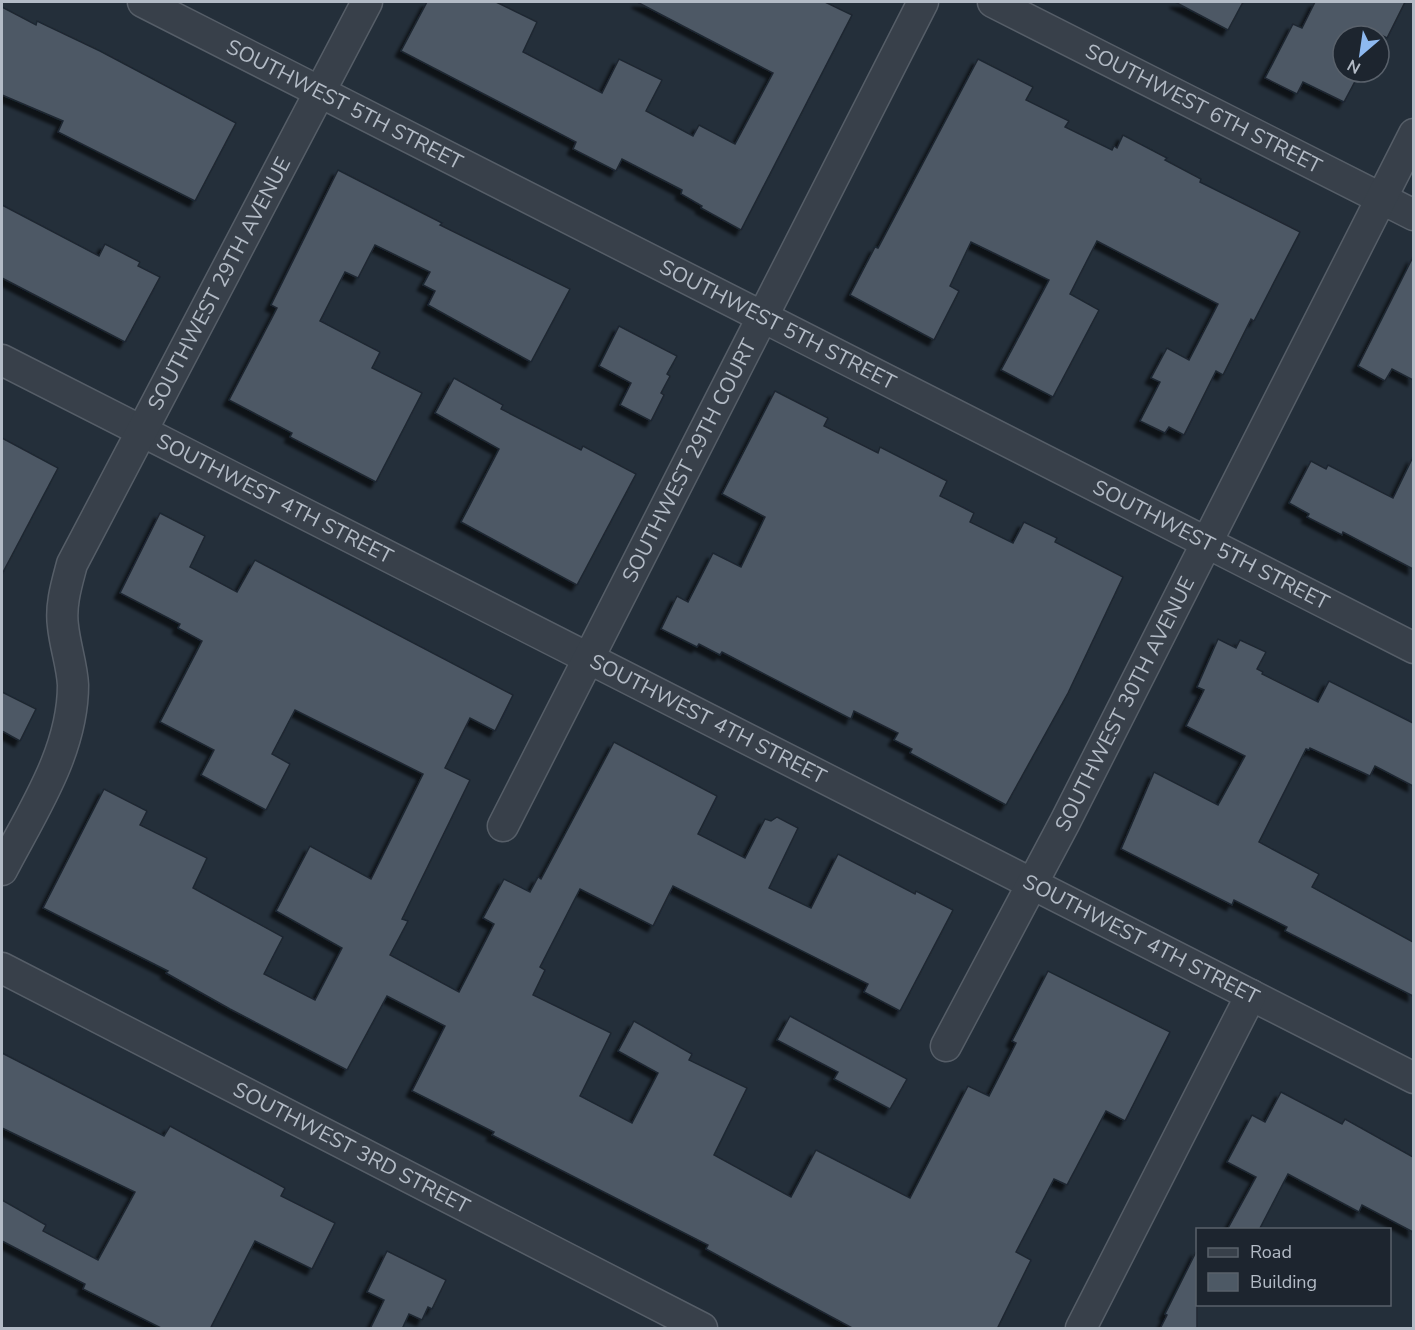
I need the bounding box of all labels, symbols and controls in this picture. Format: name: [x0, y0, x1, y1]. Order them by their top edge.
north arrow: [1331, 24, 1391, 84]
street label: SOUTHWEST 5TH STREET: [221, 33, 468, 176]
street label: SOUTHWEST 6TH STREET: [1081, 37, 1327, 180]
text: N: [1344, 54, 1365, 79]
street label: SOUTHWEST 29TH AVENUE: [141, 152, 297, 415]
street label: SOUTHWEST 5TH STREET: [655, 253, 901, 397]
street label: SOUTHWEST 29TH COURT: [616, 334, 763, 587]
street label: SOUTHWEST 4TH STREET: [152, 427, 398, 571]
street label: SOUTHWEST 5TH STREET: [1088, 473, 1334, 617]
street label: SOUTHWEST 30TH AVENUE: [1049, 572, 1201, 836]
street label: SOUTHWEST 4TH STREET: [585, 647, 831, 791]
street label: SOUTHWEST 4TH STREET: [1018, 867, 1264, 1011]
street label: SOUTHWEST 3RD STREET: [228, 1075, 475, 1220]
legend: [1196, 1228, 1391, 1306]
text: Road: [1250, 1240, 1292, 1264]
text: Building: [1250, 1270, 1317, 1294]

